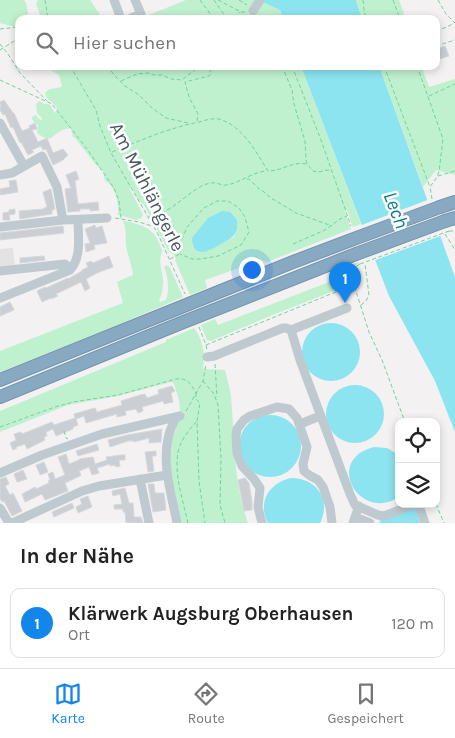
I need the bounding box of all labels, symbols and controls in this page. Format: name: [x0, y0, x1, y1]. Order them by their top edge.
search box: [15, 15, 440, 70]
icon: search: [33, 29, 61, 57]
text: Hier suchen: [73, 32, 176, 54]
street label: Am Mühlängerle: [105, 119, 189, 255]
water label: Lech: [378, 188, 414, 232]
your location: [239, 257, 265, 283]
pin: 1: [329, 262, 361, 303]
map controls: [395, 418, 440, 508]
button: locate: [395, 418, 440, 463]
button: layers: [395, 463, 440, 508]
text: In der Nähe: [20, 544, 134, 568]
text: Klärwerk Augsburg Oberhausen: [68, 603, 353, 625]
text: 1: [34, 614, 40, 633]
text: 120 m: [391, 614, 434, 633]
text: Ort: [68, 625, 90, 644]
tab: Karte: [51, 680, 85, 727]
tab: Route: [188, 680, 225, 727]
tab: Gespeichert: [327, 680, 404, 727]

